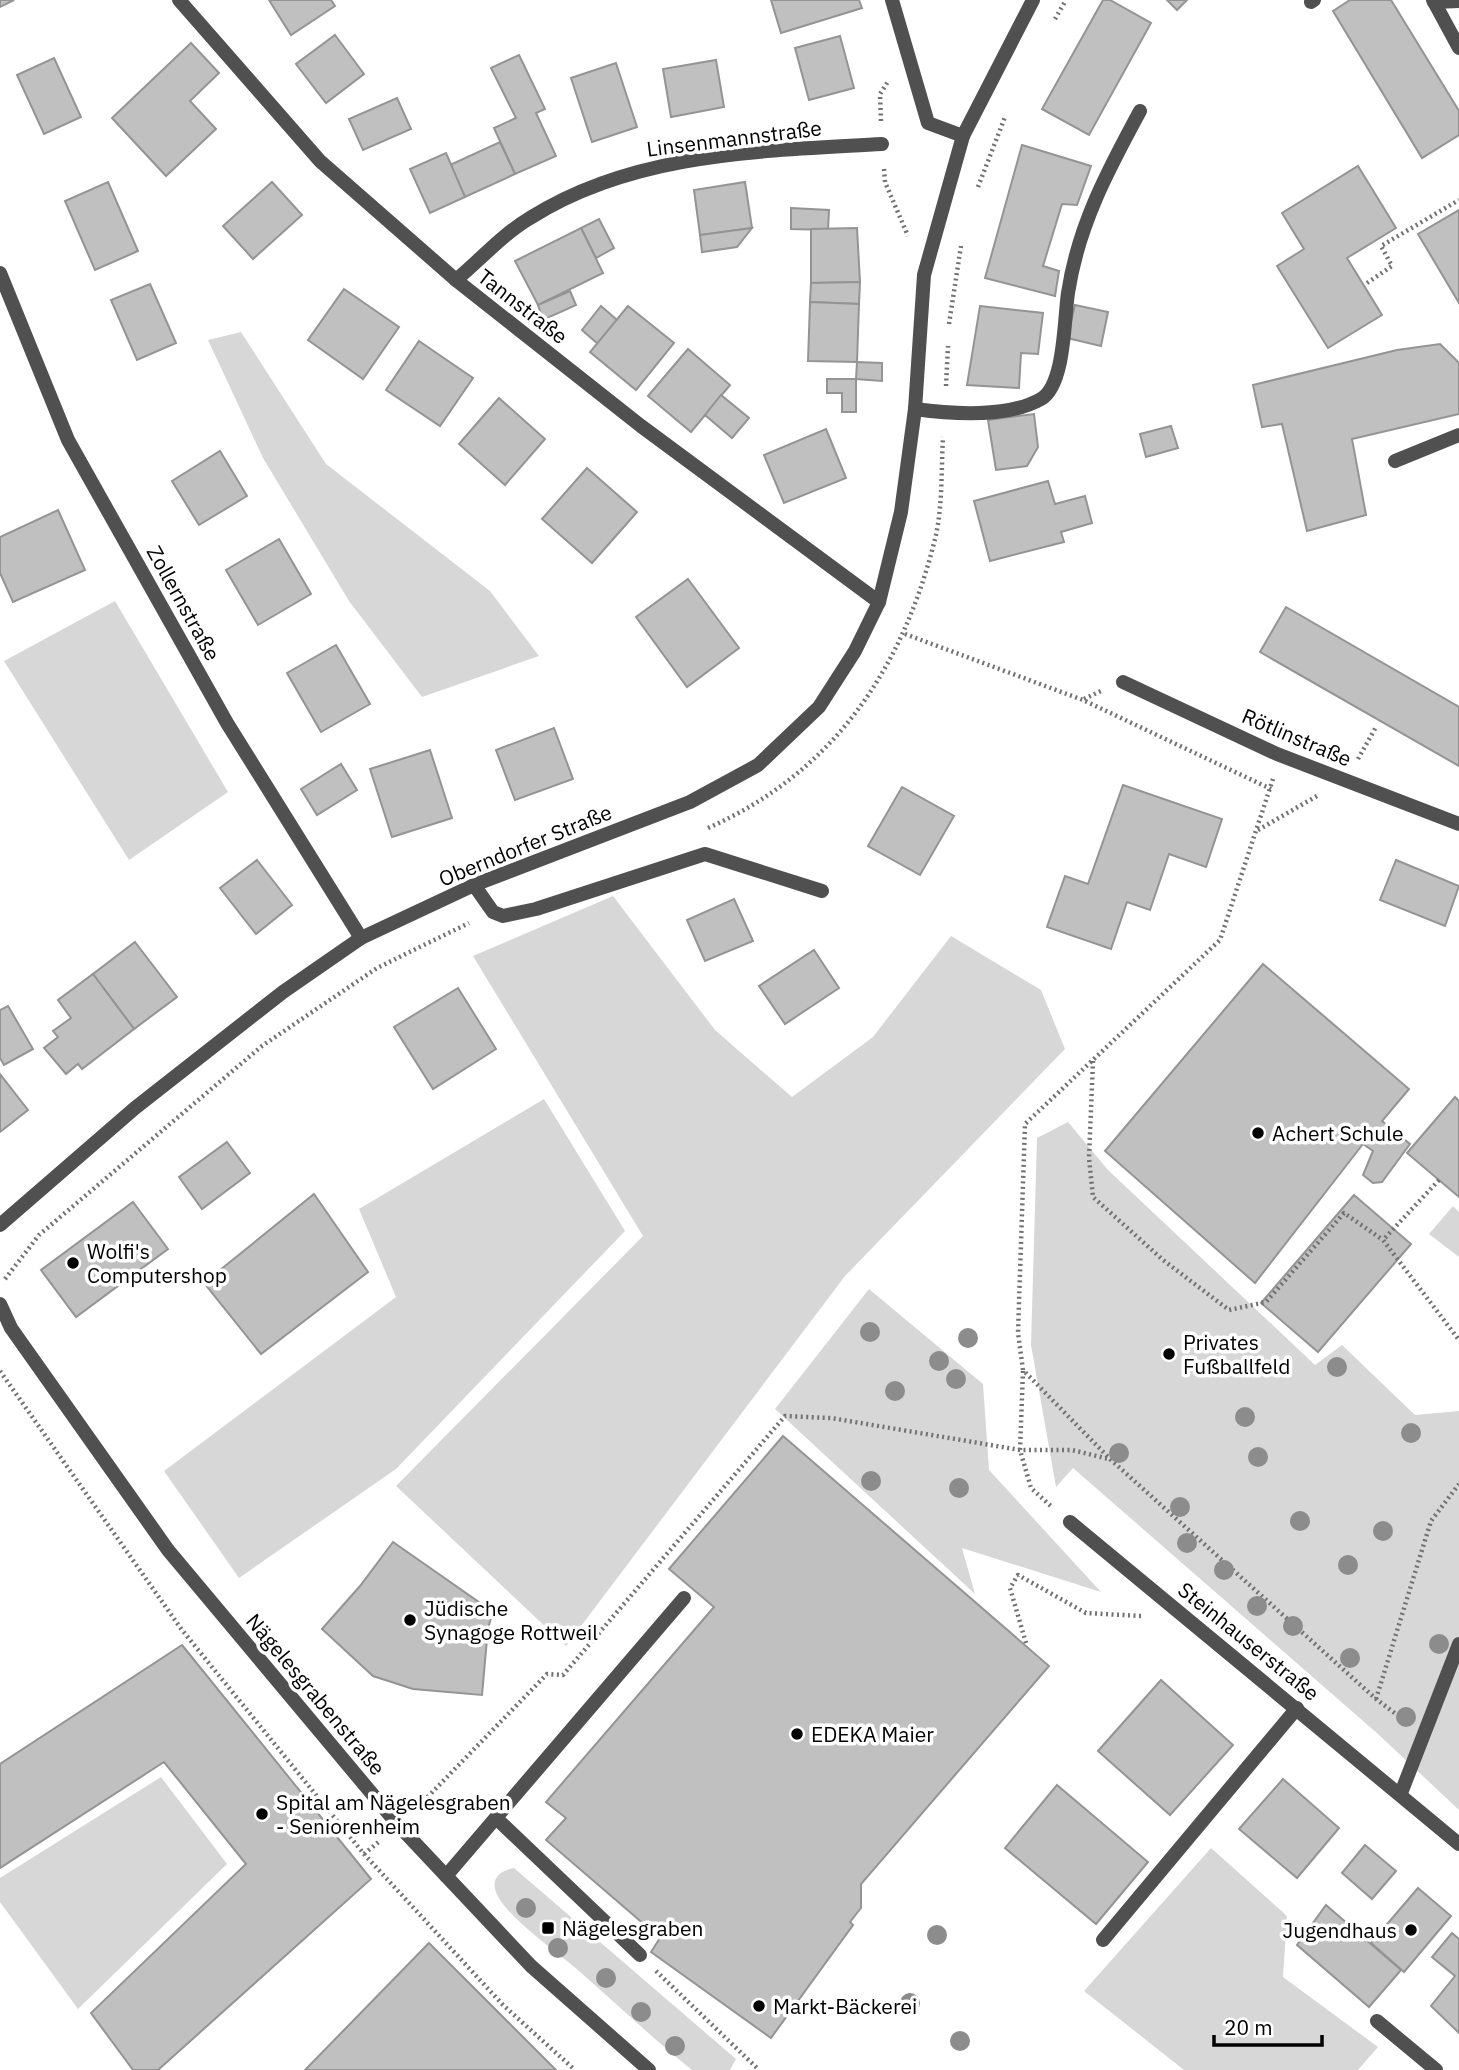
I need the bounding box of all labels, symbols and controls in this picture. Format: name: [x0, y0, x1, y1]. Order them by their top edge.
street label: Linsenmannstraße: [645, 113, 823, 163]
street label: Tannstraße: [472, 262, 574, 350]
street label: Zollernstraße: [141, 540, 227, 666]
street label: Rötlinstraße: [1238, 701, 1356, 773]
street label: Oberndorfer Straße: [434, 798, 616, 892]
place label: Achert Schule: [1272, 1119, 1403, 1147]
marker: Achert Schule: [1250, 1125, 1266, 1141]
place label: Wolfi's Computershop: [87, 1237, 227, 1289]
marker: Wolfi's Computershop: [65, 1255, 81, 1271]
place label: Privates Fußballfeld: [1183, 1328, 1290, 1380]
marker: Privates Fußballfeld: [1161, 1346, 1177, 1362]
street label: Steinhauserstraße: [1173, 1575, 1325, 1707]
place label: Jüdische Synagoge Rottweil: [424, 1594, 598, 1646]
street label: Nägelesgrabenstraße: [240, 1607, 392, 1781]
marker: Jüdische Synagoge Rottweil: [402, 1612, 418, 1628]
place label: EDEKA Maier: [811, 1720, 934, 1748]
marker: EDEKA Maier: [789, 1726, 805, 1742]
place label: Spital am Nägelesgraben - Seniorenheim: [276, 1788, 511, 1840]
marker: Spital am Nägelesgraben - Seniorenheim: [254, 1806, 270, 1822]
place label: Nägelesgraben: [562, 1914, 703, 1942]
place label: Jugendhaus: [1282, 1916, 1397, 1944]
marker: Nägelesgraben: [540, 1920, 556, 1936]
marker: Jugendhaus: [1403, 1922, 1419, 1938]
place label: Markt-Bäckerei: [773, 1992, 917, 2020]
marker: Markt-Bäckerei: [751, 1998, 767, 2014]
scale bar: [1214, 2004, 1322, 2048]
text: 20 m: [1224, 2013, 1273, 2041]

